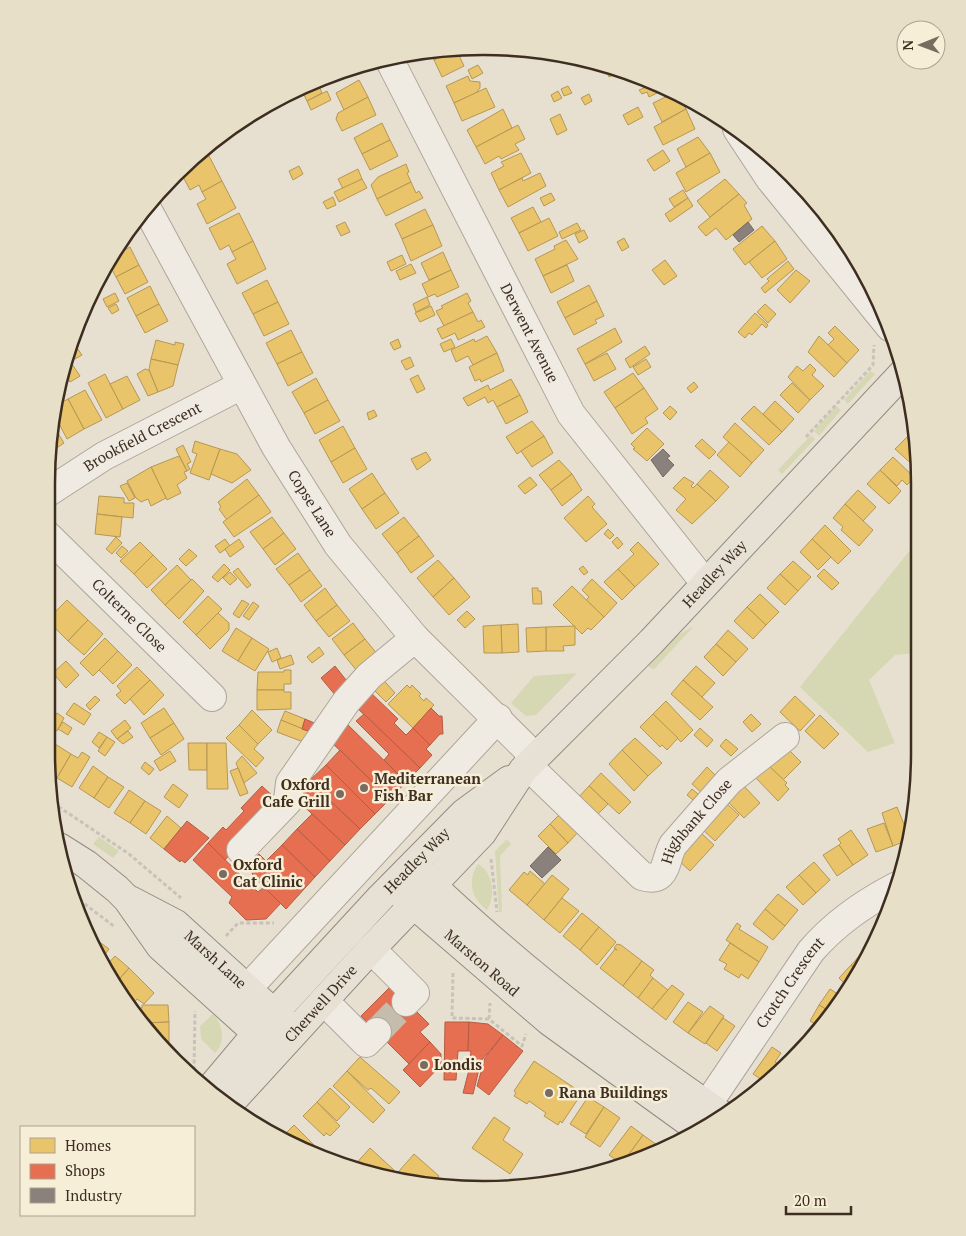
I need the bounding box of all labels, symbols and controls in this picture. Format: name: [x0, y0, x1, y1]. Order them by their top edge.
north arrow: [896, 20, 946, 70]
text: N: [898, 39, 917, 51]
street label: Derwent Avenue: [497, 279, 564, 386]
street label: Brookfield Crescent: [79, 396, 205, 476]
street label: Copse Lane: [284, 466, 341, 541]
street label: Headley Way: [677, 535, 751, 611]
street label: Colterne Close: [88, 574, 172, 656]
place label: Mediterranean Fish Bar: [374, 768, 481, 805]
place label: Oxford Cafe Grill: [262, 774, 330, 811]
street label: Highbank Close: [656, 774, 736, 866]
marker: Mediterranean Fish Bar: [358, 782, 370, 794]
marker: Oxford Cafe Grill: [334, 788, 346, 800]
street label: Headley Way: [379, 822, 454, 898]
place label: Oxford Cat Clinic: [233, 854, 303, 891]
marker: Oxford Cat Clinic: [217, 868, 229, 880]
street label: Marston Road: [441, 924, 524, 1000]
street label: Marsh Lane: [181, 925, 251, 993]
street label: Crotch Crescent: [751, 931, 828, 1032]
street label: Cherwell Drive: [279, 960, 361, 1046]
place label: Londis: [434, 1054, 482, 1074]
marker: Londis: [418, 1059, 430, 1071]
place label: Rana Buildings: [559, 1082, 668, 1102]
marker: Rana Buildings: [543, 1087, 555, 1099]
legend: [20, 1126, 195, 1216]
text: Homes: [65, 1135, 111, 1155]
text: Shops: [65, 1160, 105, 1180]
scale bar: [786, 1184, 851, 1216]
text: Industry: [65, 1185, 122, 1205]
text: 20 m: [794, 1190, 827, 1210]

